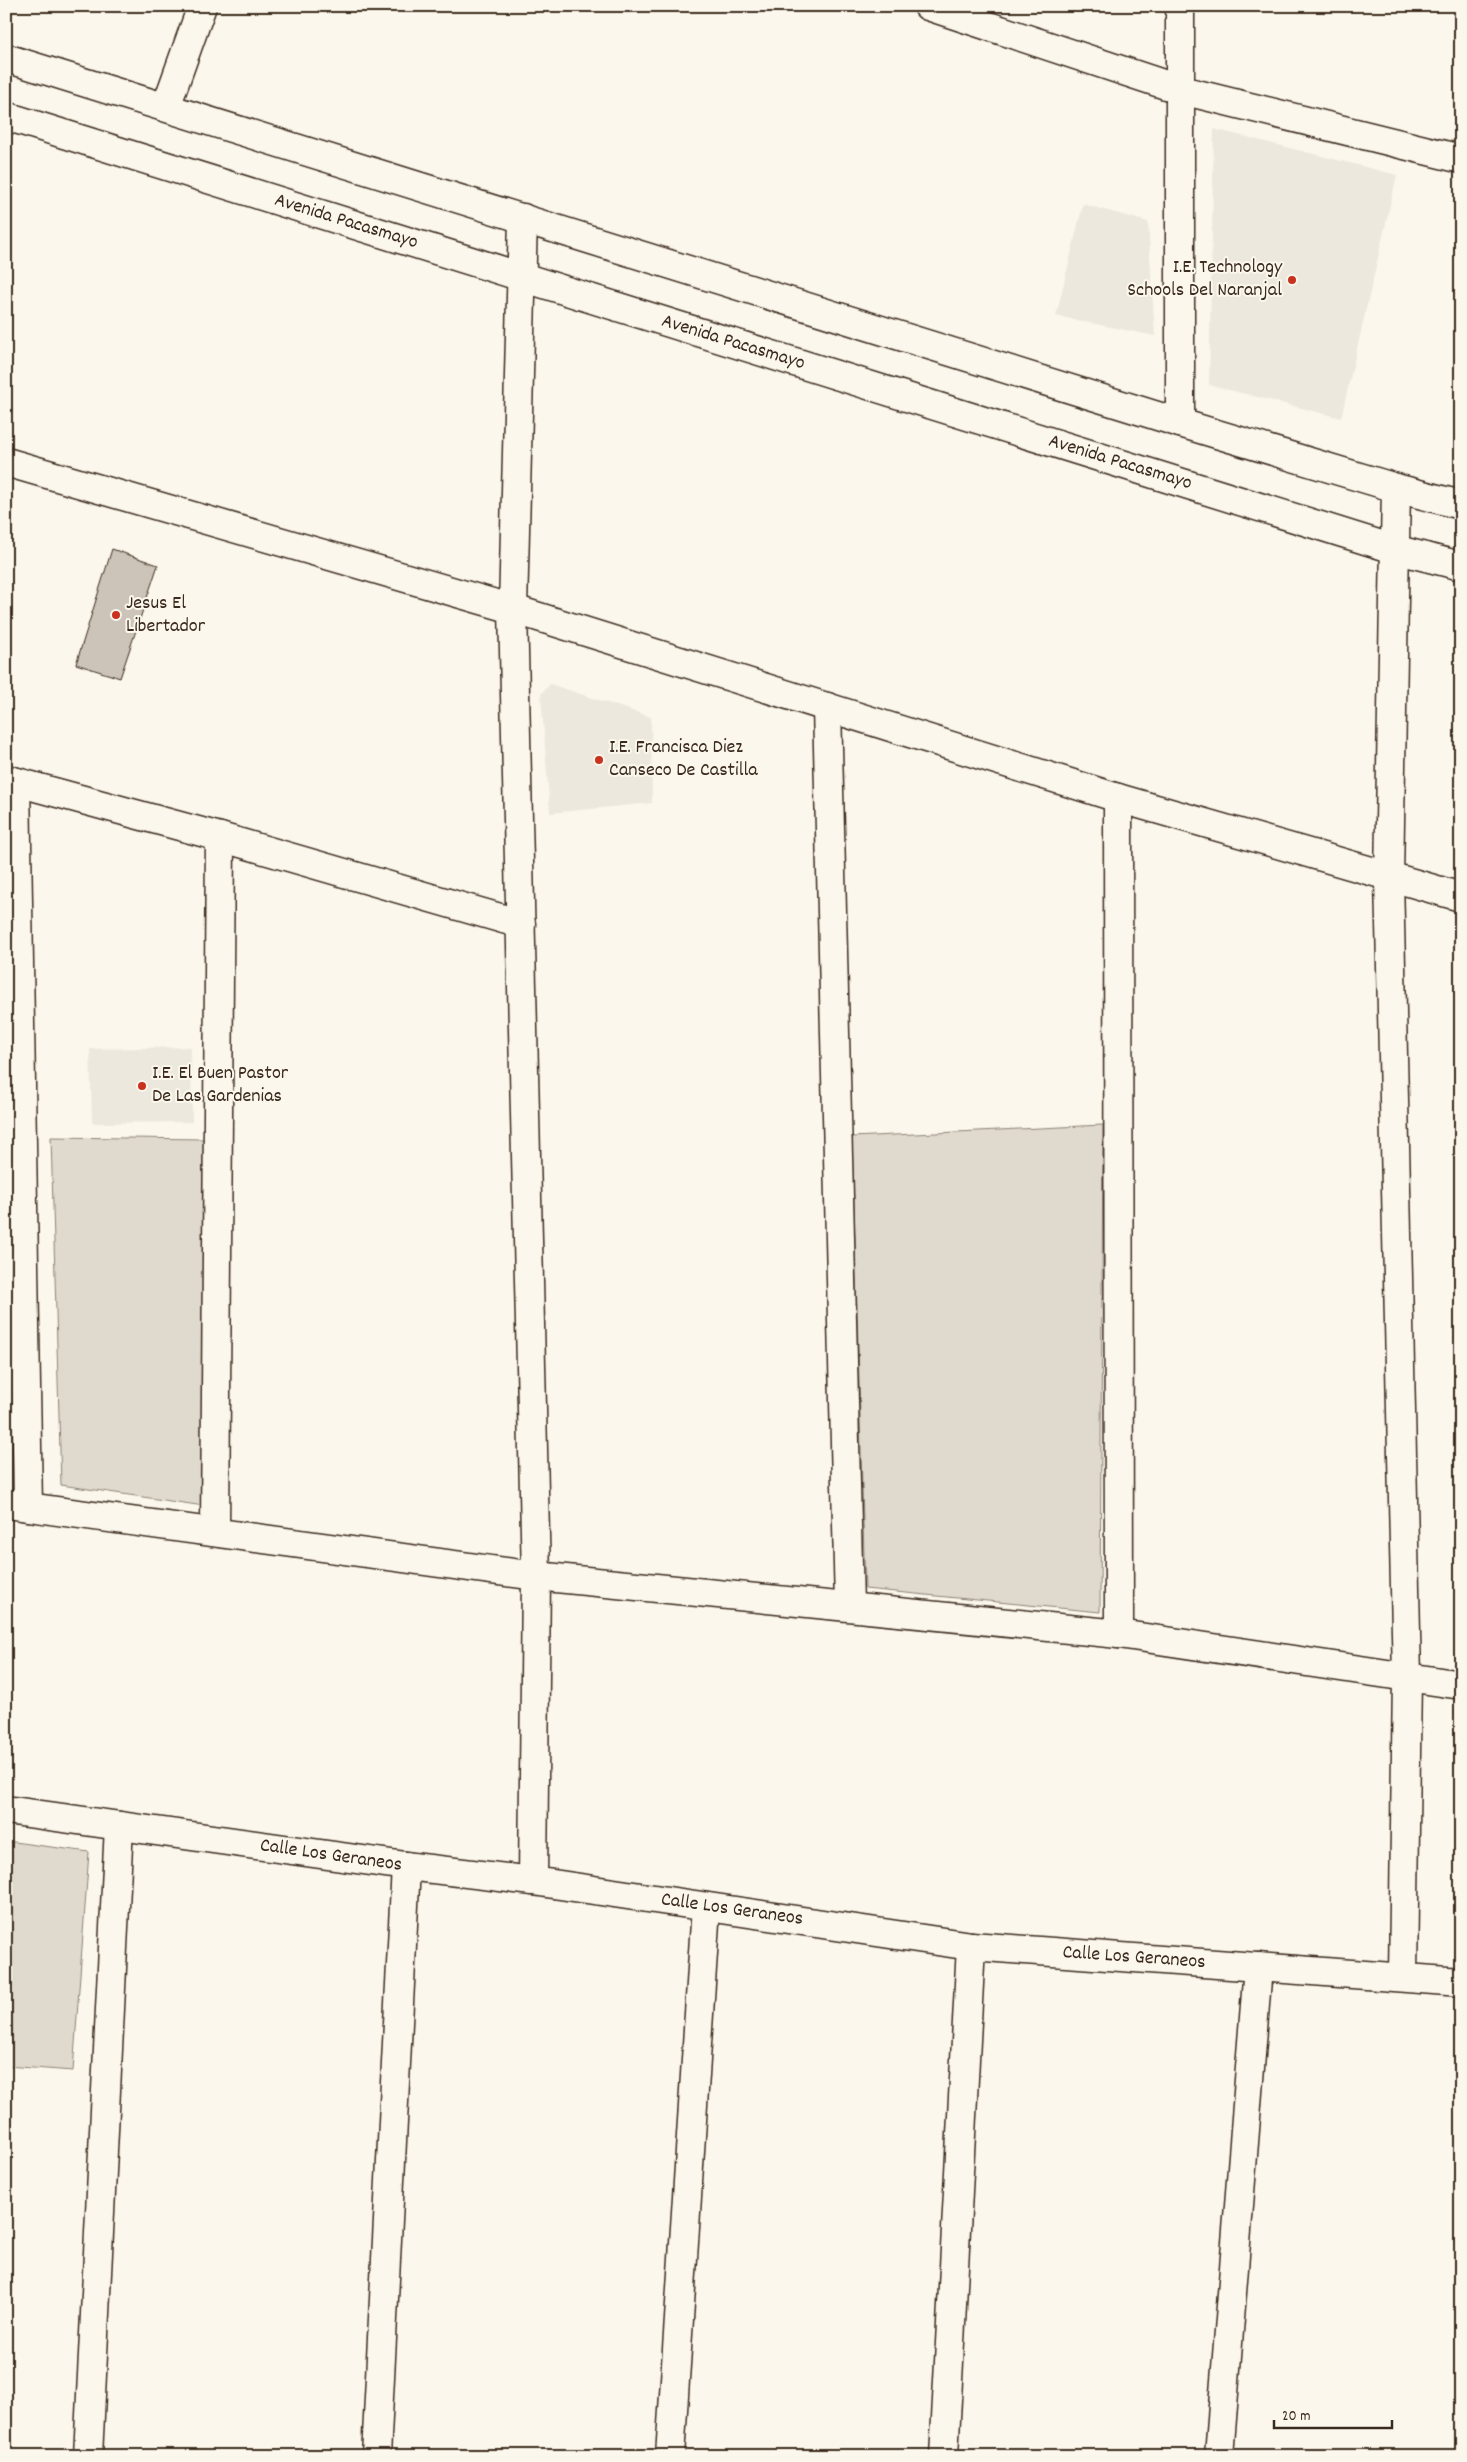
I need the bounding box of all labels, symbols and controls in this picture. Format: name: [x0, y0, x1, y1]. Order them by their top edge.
street label: Avenida Pacasmayo: [271, 187, 421, 257]
place label: I.E. Technology Schools Del Naranjal: [1127, 254, 1283, 305]
marker: I.E. Technology Schools Del Naranjal: [1286, 274, 1298, 286]
street label: Avenida Pacasmayo: [658, 308, 808, 378]
street label: Avenida Pacasmayo: [1045, 428, 1195, 498]
place label: Jesus El Libertador: [126, 590, 206, 641]
marker: Jesus El Libertador: [110, 609, 122, 621]
place label: I.E. Francisca Diez Canseco De Castilla: [609, 734, 758, 785]
marker: I.E. Francisca Diez Canseco De Castilla: [593, 754, 605, 766]
place label: I.E. El Buen Pastor De Las Gardenias: [152, 1060, 289, 1111]
marker: I.E. El Buen Pastor De Las Gardenias: [136, 1080, 148, 1092]
street label: Calle Los Geraneos: [258, 1832, 404, 1880]
street label: Calle Los Geraneos: [659, 1886, 805, 1934]
street label: Calle Los Geraneos: [1062, 1939, 1206, 1977]
scale bar: [1274, 2397, 1392, 2429]
text: 20 m: [1282, 2406, 1310, 2428]

